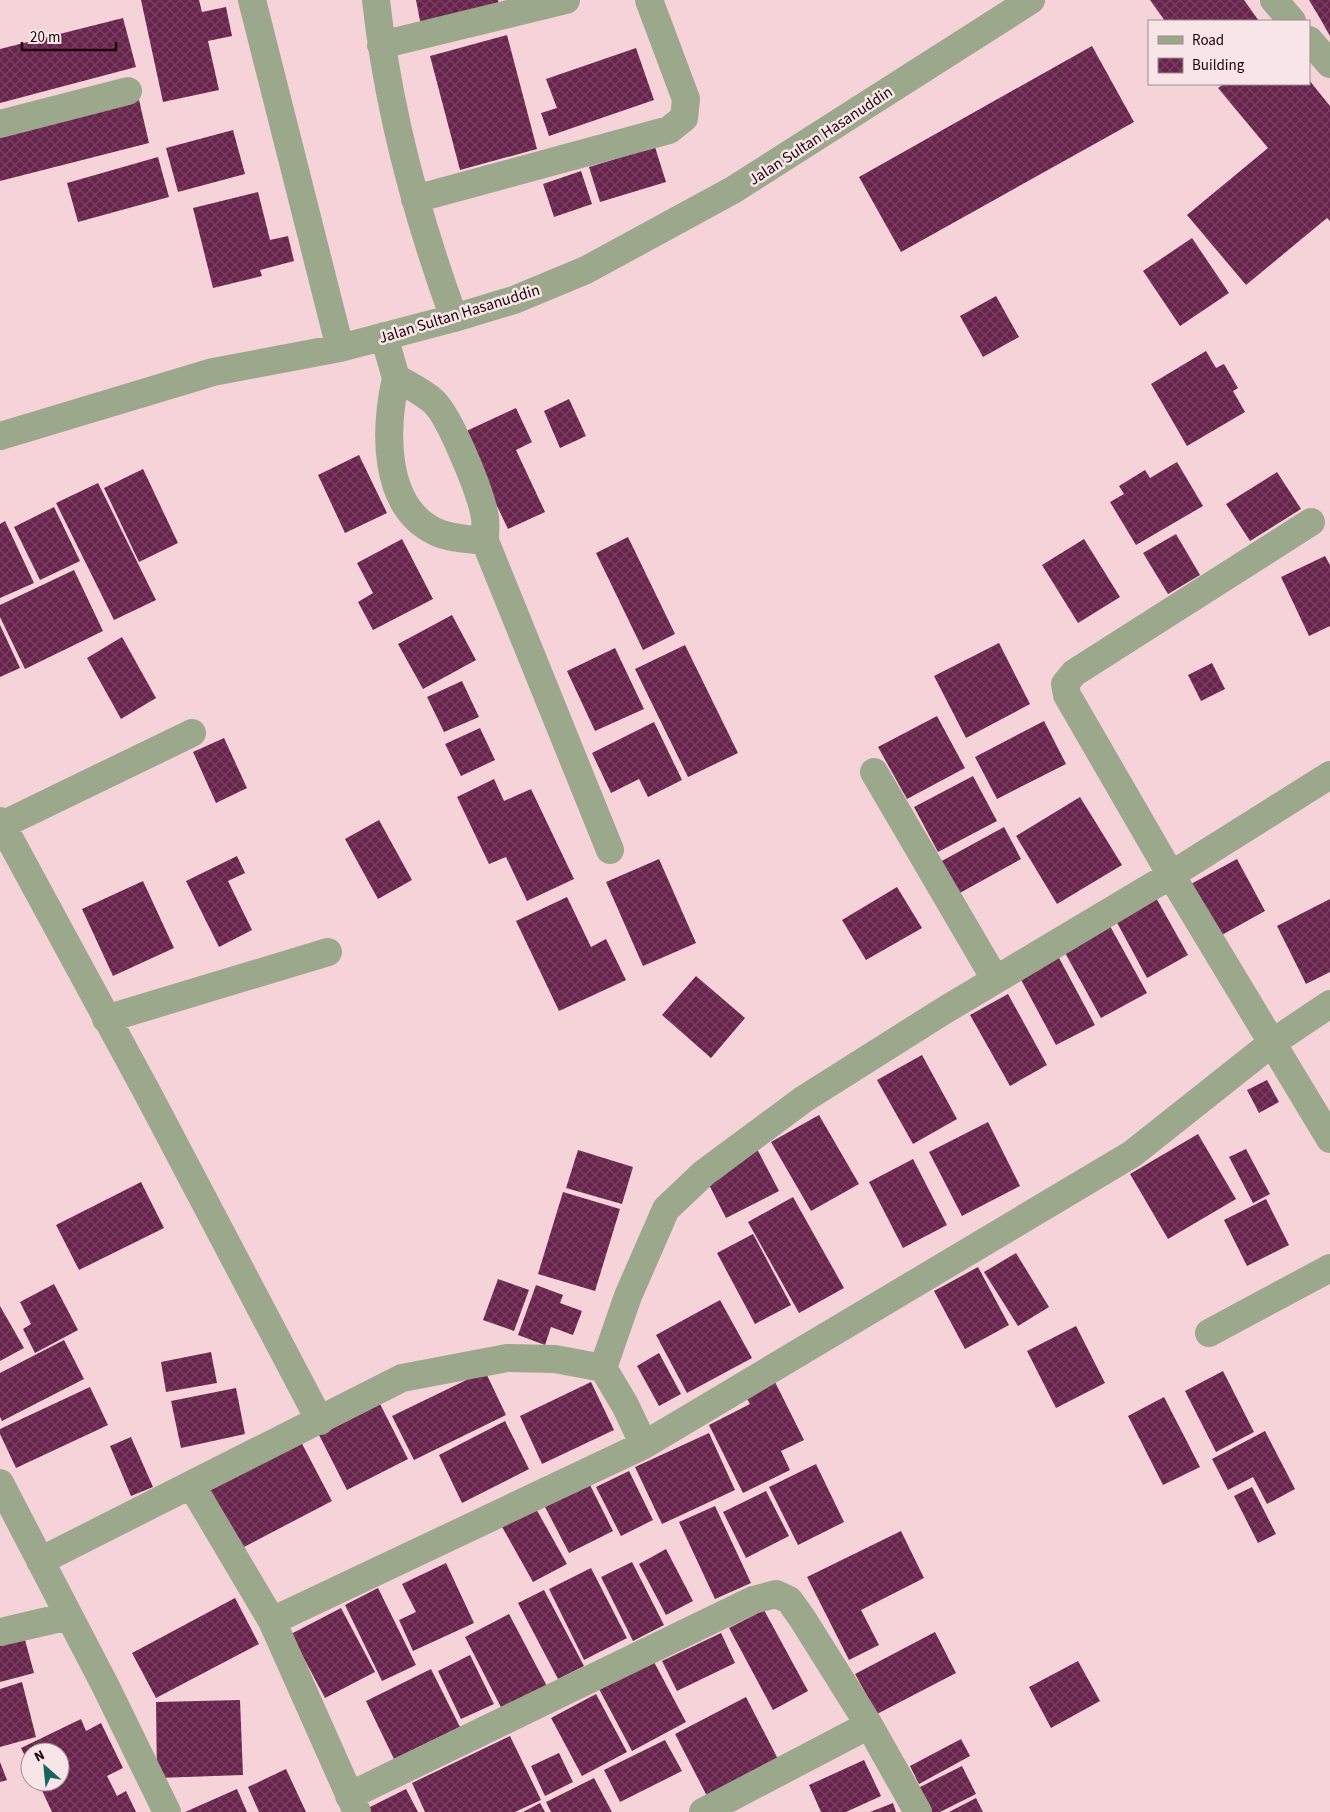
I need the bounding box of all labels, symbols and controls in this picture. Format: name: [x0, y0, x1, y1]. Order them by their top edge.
scale bar: [22, 20, 116, 52]
legend: [1148, 20, 1310, 85]
text: 20 m: [30, 27, 60, 48]
text: Road: [1192, 30, 1224, 51]
text: Building: [1192, 55, 1245, 76]
street label: Jalan Sultan Hasanuddin: [744, 81, 897, 191]
street label: Jalan Sultan Hasanuddin: [376, 279, 543, 349]
north arrow: [20, 1742, 70, 1792]
text: N: [31, 1745, 48, 1767]

